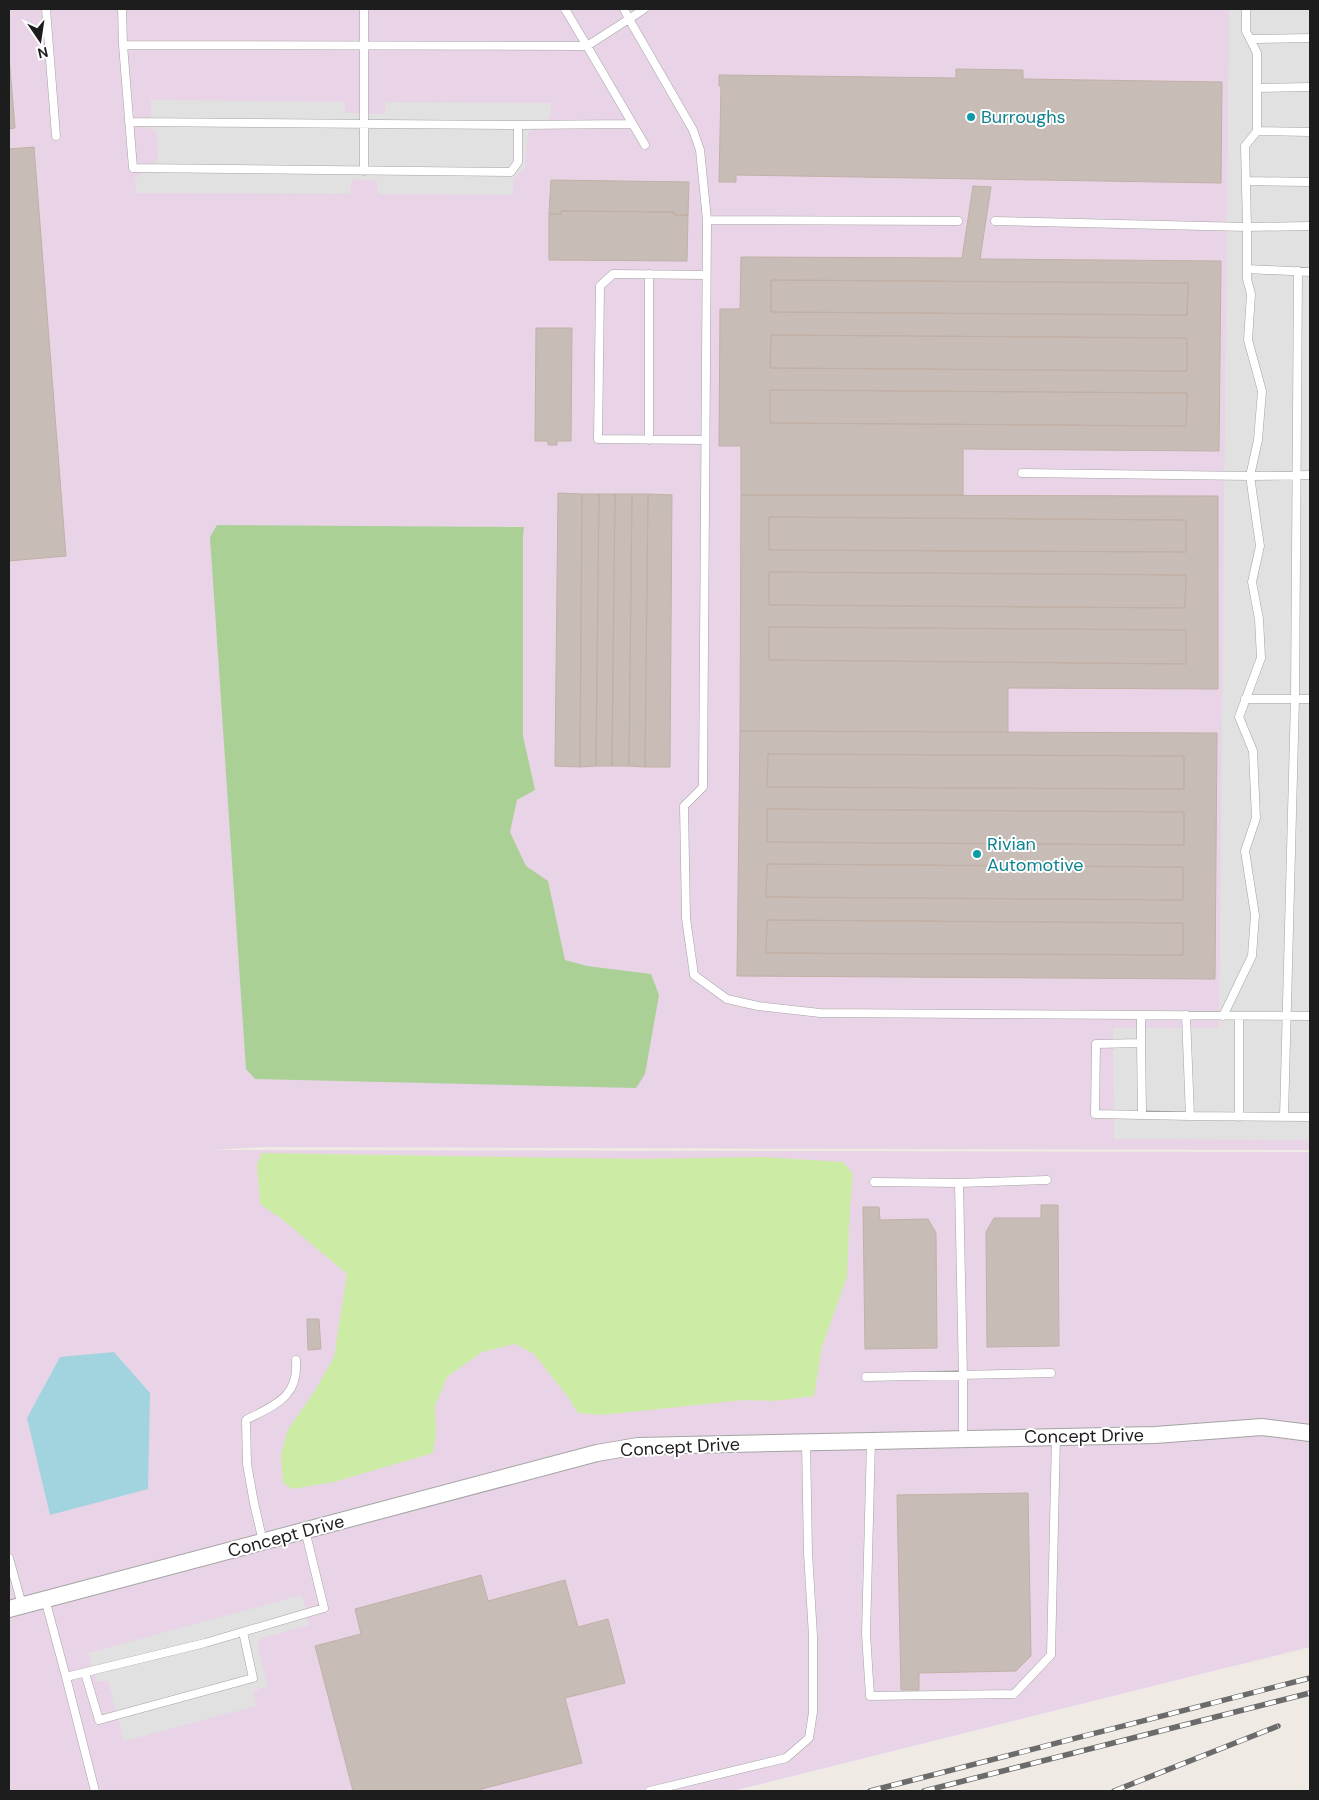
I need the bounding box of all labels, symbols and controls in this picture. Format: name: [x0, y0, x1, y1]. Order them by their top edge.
north arrow: [15, 15, 65, 65]
text: N: [36, 43, 50, 63]
place label: Burroughs: [981, 105, 1066, 129]
marker: Burroughs: [965, 111, 977, 123]
place label: Rivian Automotive: [987, 832, 1084, 877]
marker: Rivian Automotive: [971, 848, 983, 860]
street label: Concept Drive: [1024, 1423, 1144, 1449]
street label: Concept Drive: [620, 1432, 740, 1462]
street label: Concept Drive: [225, 1509, 347, 1563]

